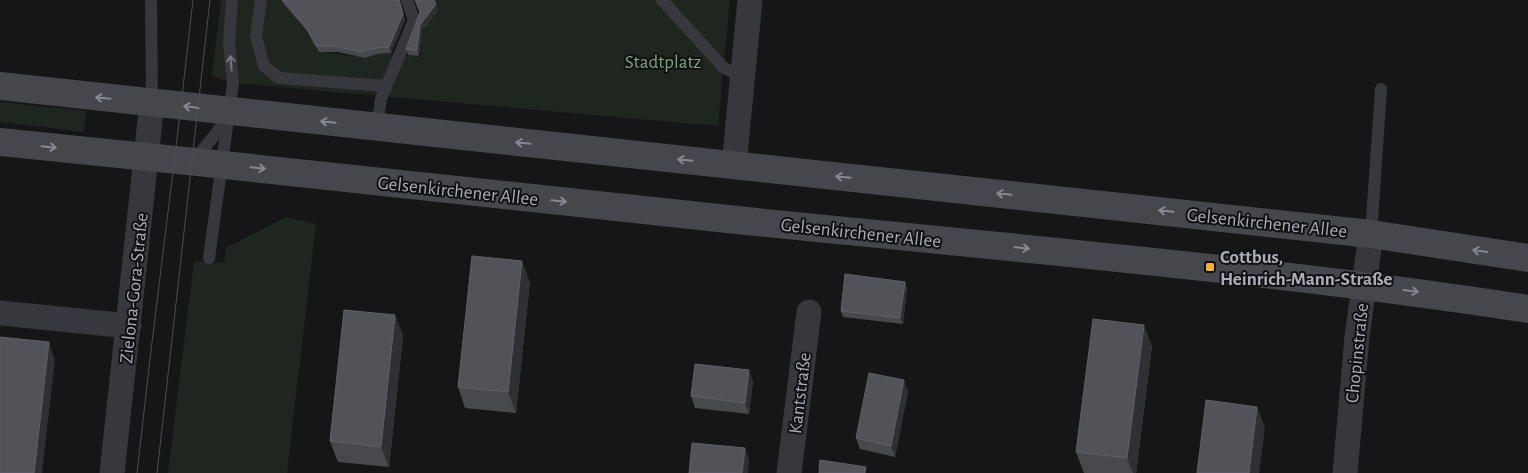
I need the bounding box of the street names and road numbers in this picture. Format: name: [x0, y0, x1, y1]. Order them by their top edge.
street label: Gelsenkirchener Allee: [377, 174, 539, 209]
street label: Gelsenkirchener Allee: [1186, 206, 1348, 241]
street label: Zielona-Gora-Straße: [117, 212, 152, 364]
street label: Gelsenkirchener Allee: [780, 216, 942, 251]
street label: Chopinstraße: [1343, 302, 1372, 404]
street label: Kantstraße: [786, 351, 815, 435]

